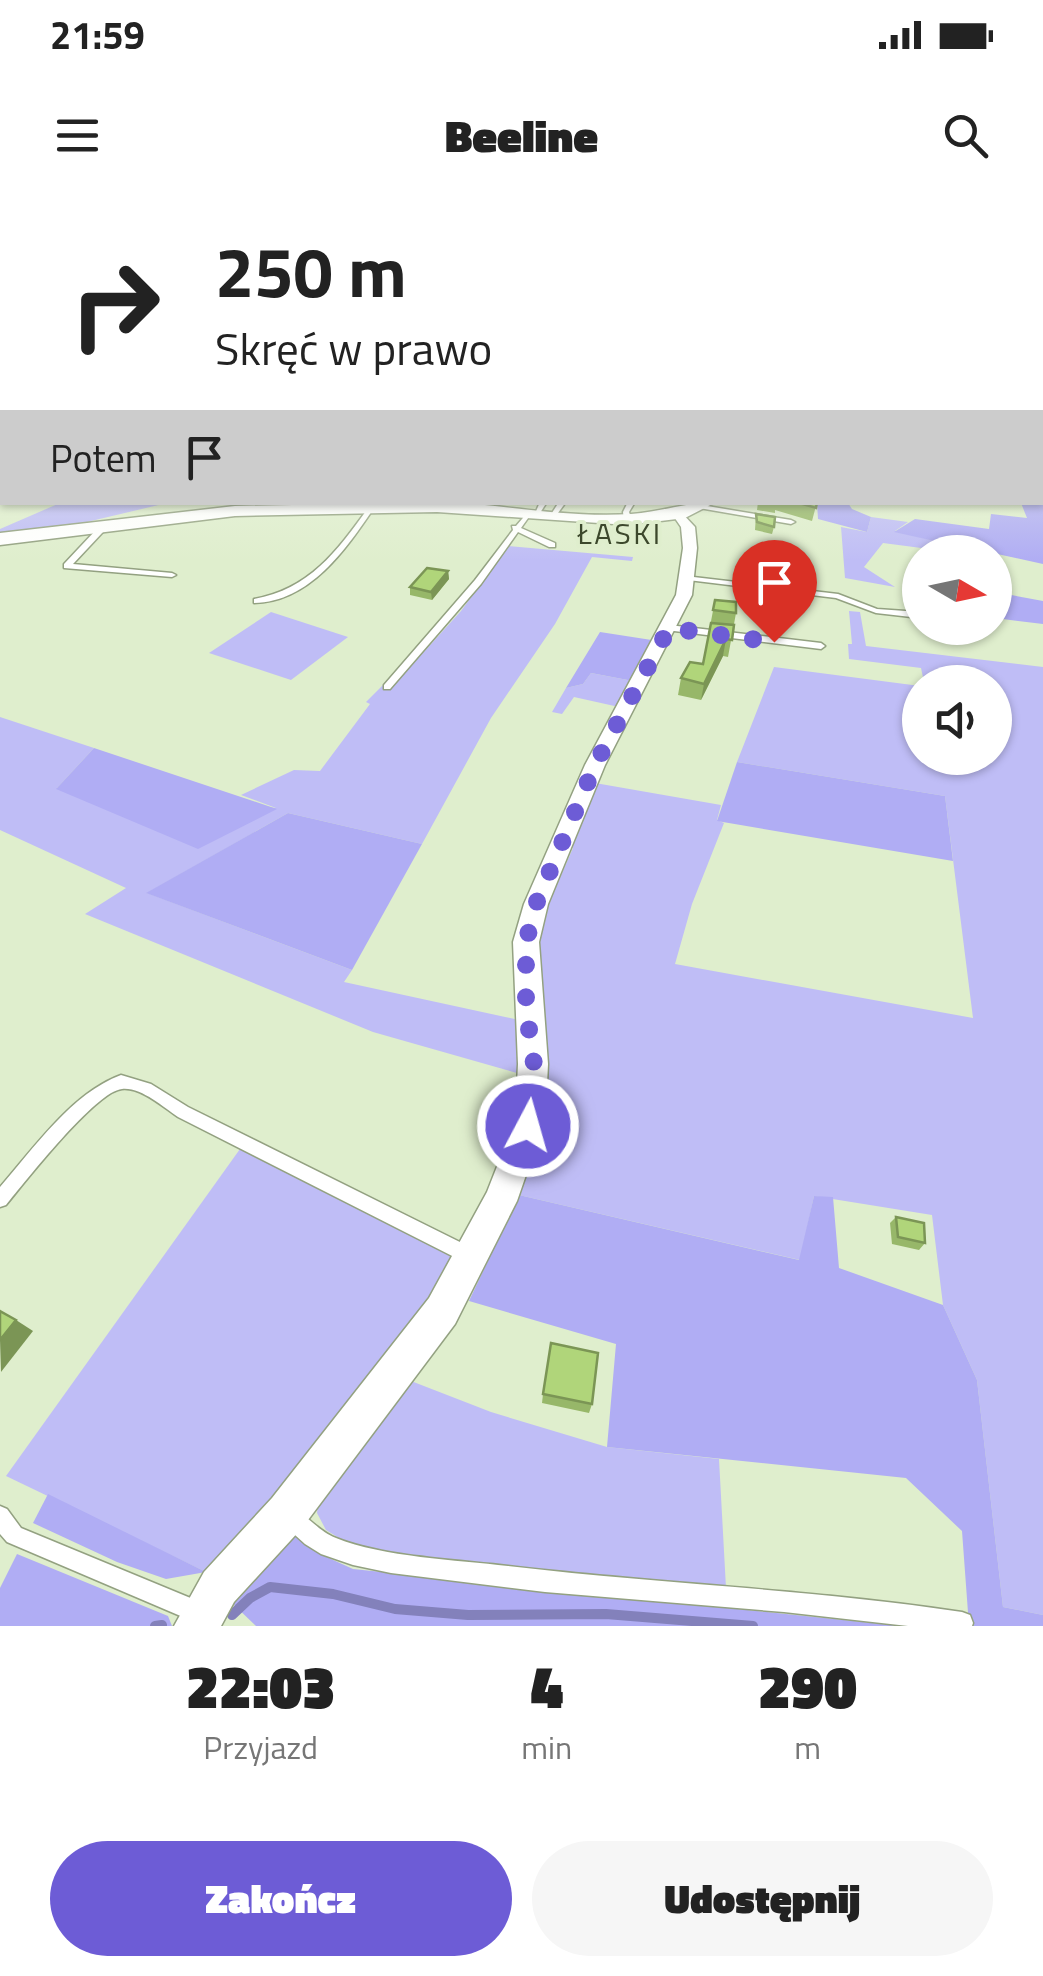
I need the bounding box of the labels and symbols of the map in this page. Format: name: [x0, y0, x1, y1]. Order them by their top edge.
district label: ŁASKI: [576, 510, 663, 556]
north arrow: [902, 535, 1012, 645]
pin: [732, 540, 817, 643]
position arrow: [476, 1074, 580, 1178]

